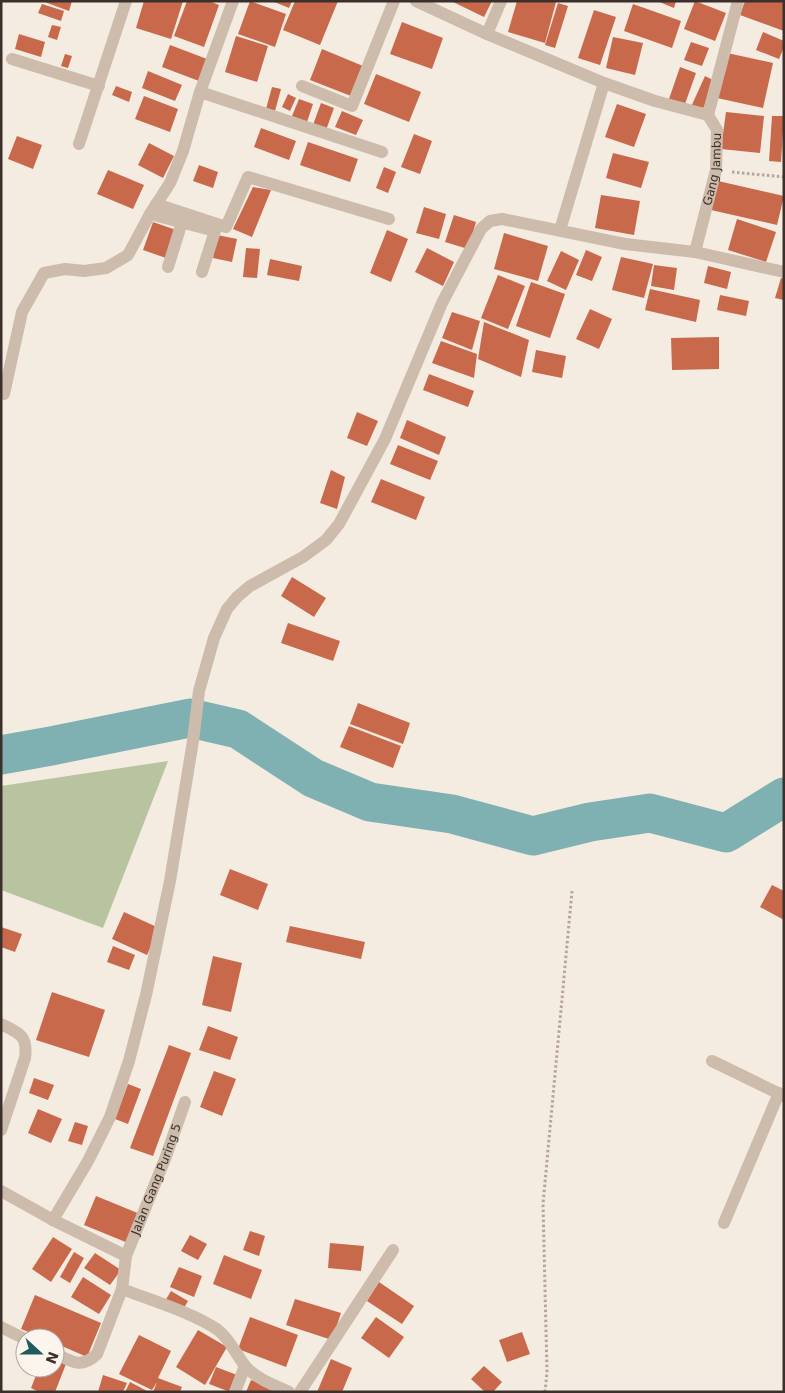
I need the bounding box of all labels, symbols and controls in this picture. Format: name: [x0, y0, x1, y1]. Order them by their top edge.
street label: Gang Jambu: [700, 133, 724, 207]
street label: Jalan Gang Puring 5: [128, 1122, 184, 1238]
north arrow: [15, 1328, 65, 1378]
text: N: [43, 1349, 62, 1366]

